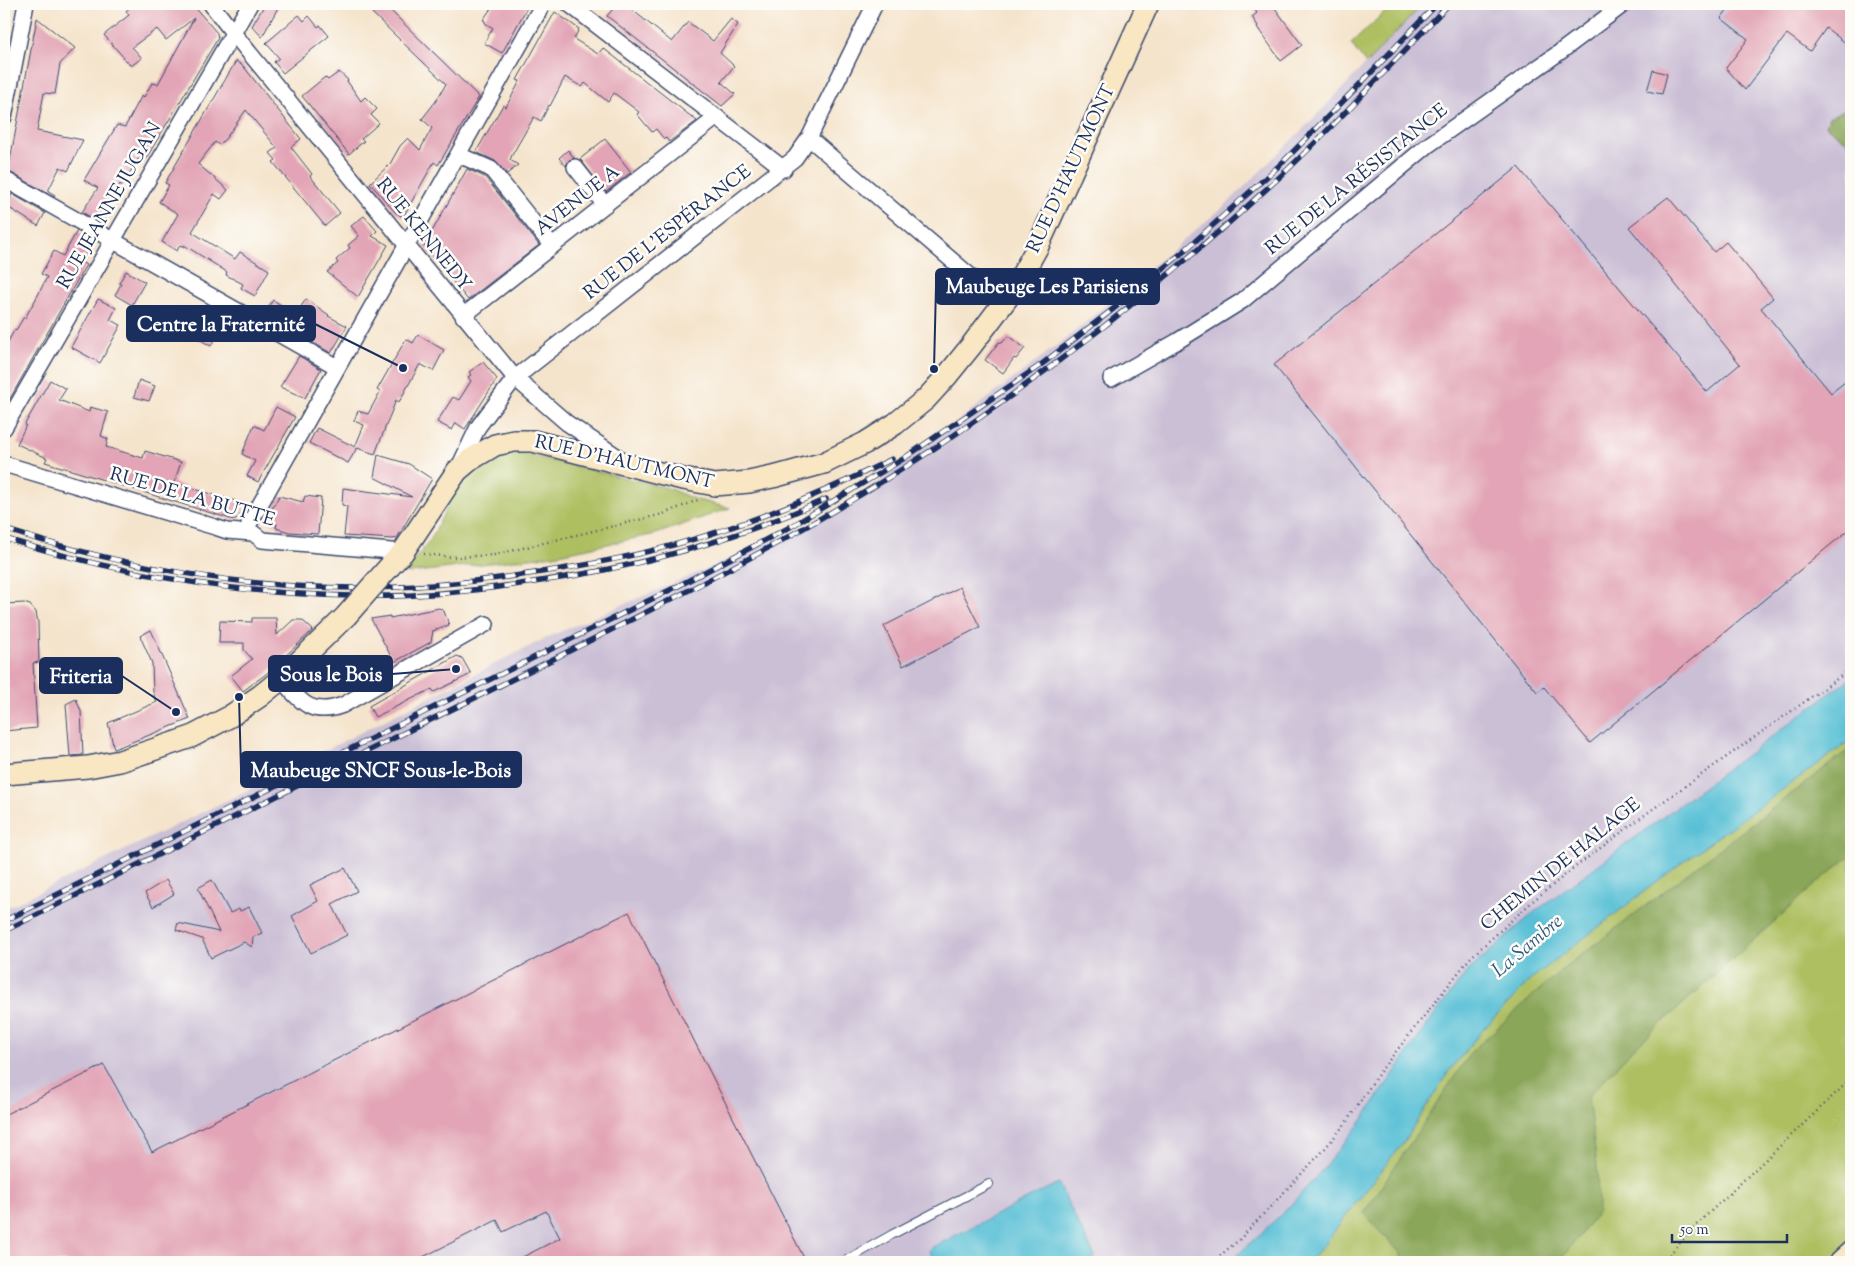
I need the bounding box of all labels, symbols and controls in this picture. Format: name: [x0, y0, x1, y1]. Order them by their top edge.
street label: RUE D'HAUTMONT: [1021, 80, 1123, 258]
street label: RUE DE LA RÉSISTANCE: [1260, 97, 1455, 262]
street label: RUE JEANNE JUGAN: [51, 117, 169, 295]
street label: AVENUE A: [530, 159, 627, 243]
street label: RUE DE L'ESPÉRANCE: [578, 159, 758, 307]
street label: RUE KENNEDY: [369, 173, 477, 298]
callout: Maubeuge Les Parisiens: [936, 269, 1159, 304]
text: Maubeuge Les Parisiens: [946, 274, 1148, 303]
callout: Centre la Fraternité: [127, 306, 315, 341]
text: Centre la Fraternité: [137, 312, 305, 341]
street label: RUE D'HAUTMONT: [532, 429, 716, 497]
street label: RUE DE LA BUTTE: [106, 461, 278, 535]
callout: Sous le Bois: [269, 656, 392, 691]
callout: Friteria: [40, 658, 122, 693]
text: Sous le Bois: [280, 662, 382, 691]
text: Friteria: [50, 664, 113, 693]
callout: Maubeuge SNCF Sous-le-Bois: [241, 752, 521, 787]
text: Maubeuge SNCF Sous-le-Bois: [251, 758, 511, 787]
street label: CHEMIN DE HALAGE: [1475, 792, 1647, 938]
water label: La Sambre: [1486, 909, 1570, 985]
scale bar: [1672, 1211, 1788, 1243]
text: 50 m: [1679, 1220, 1709, 1241]

